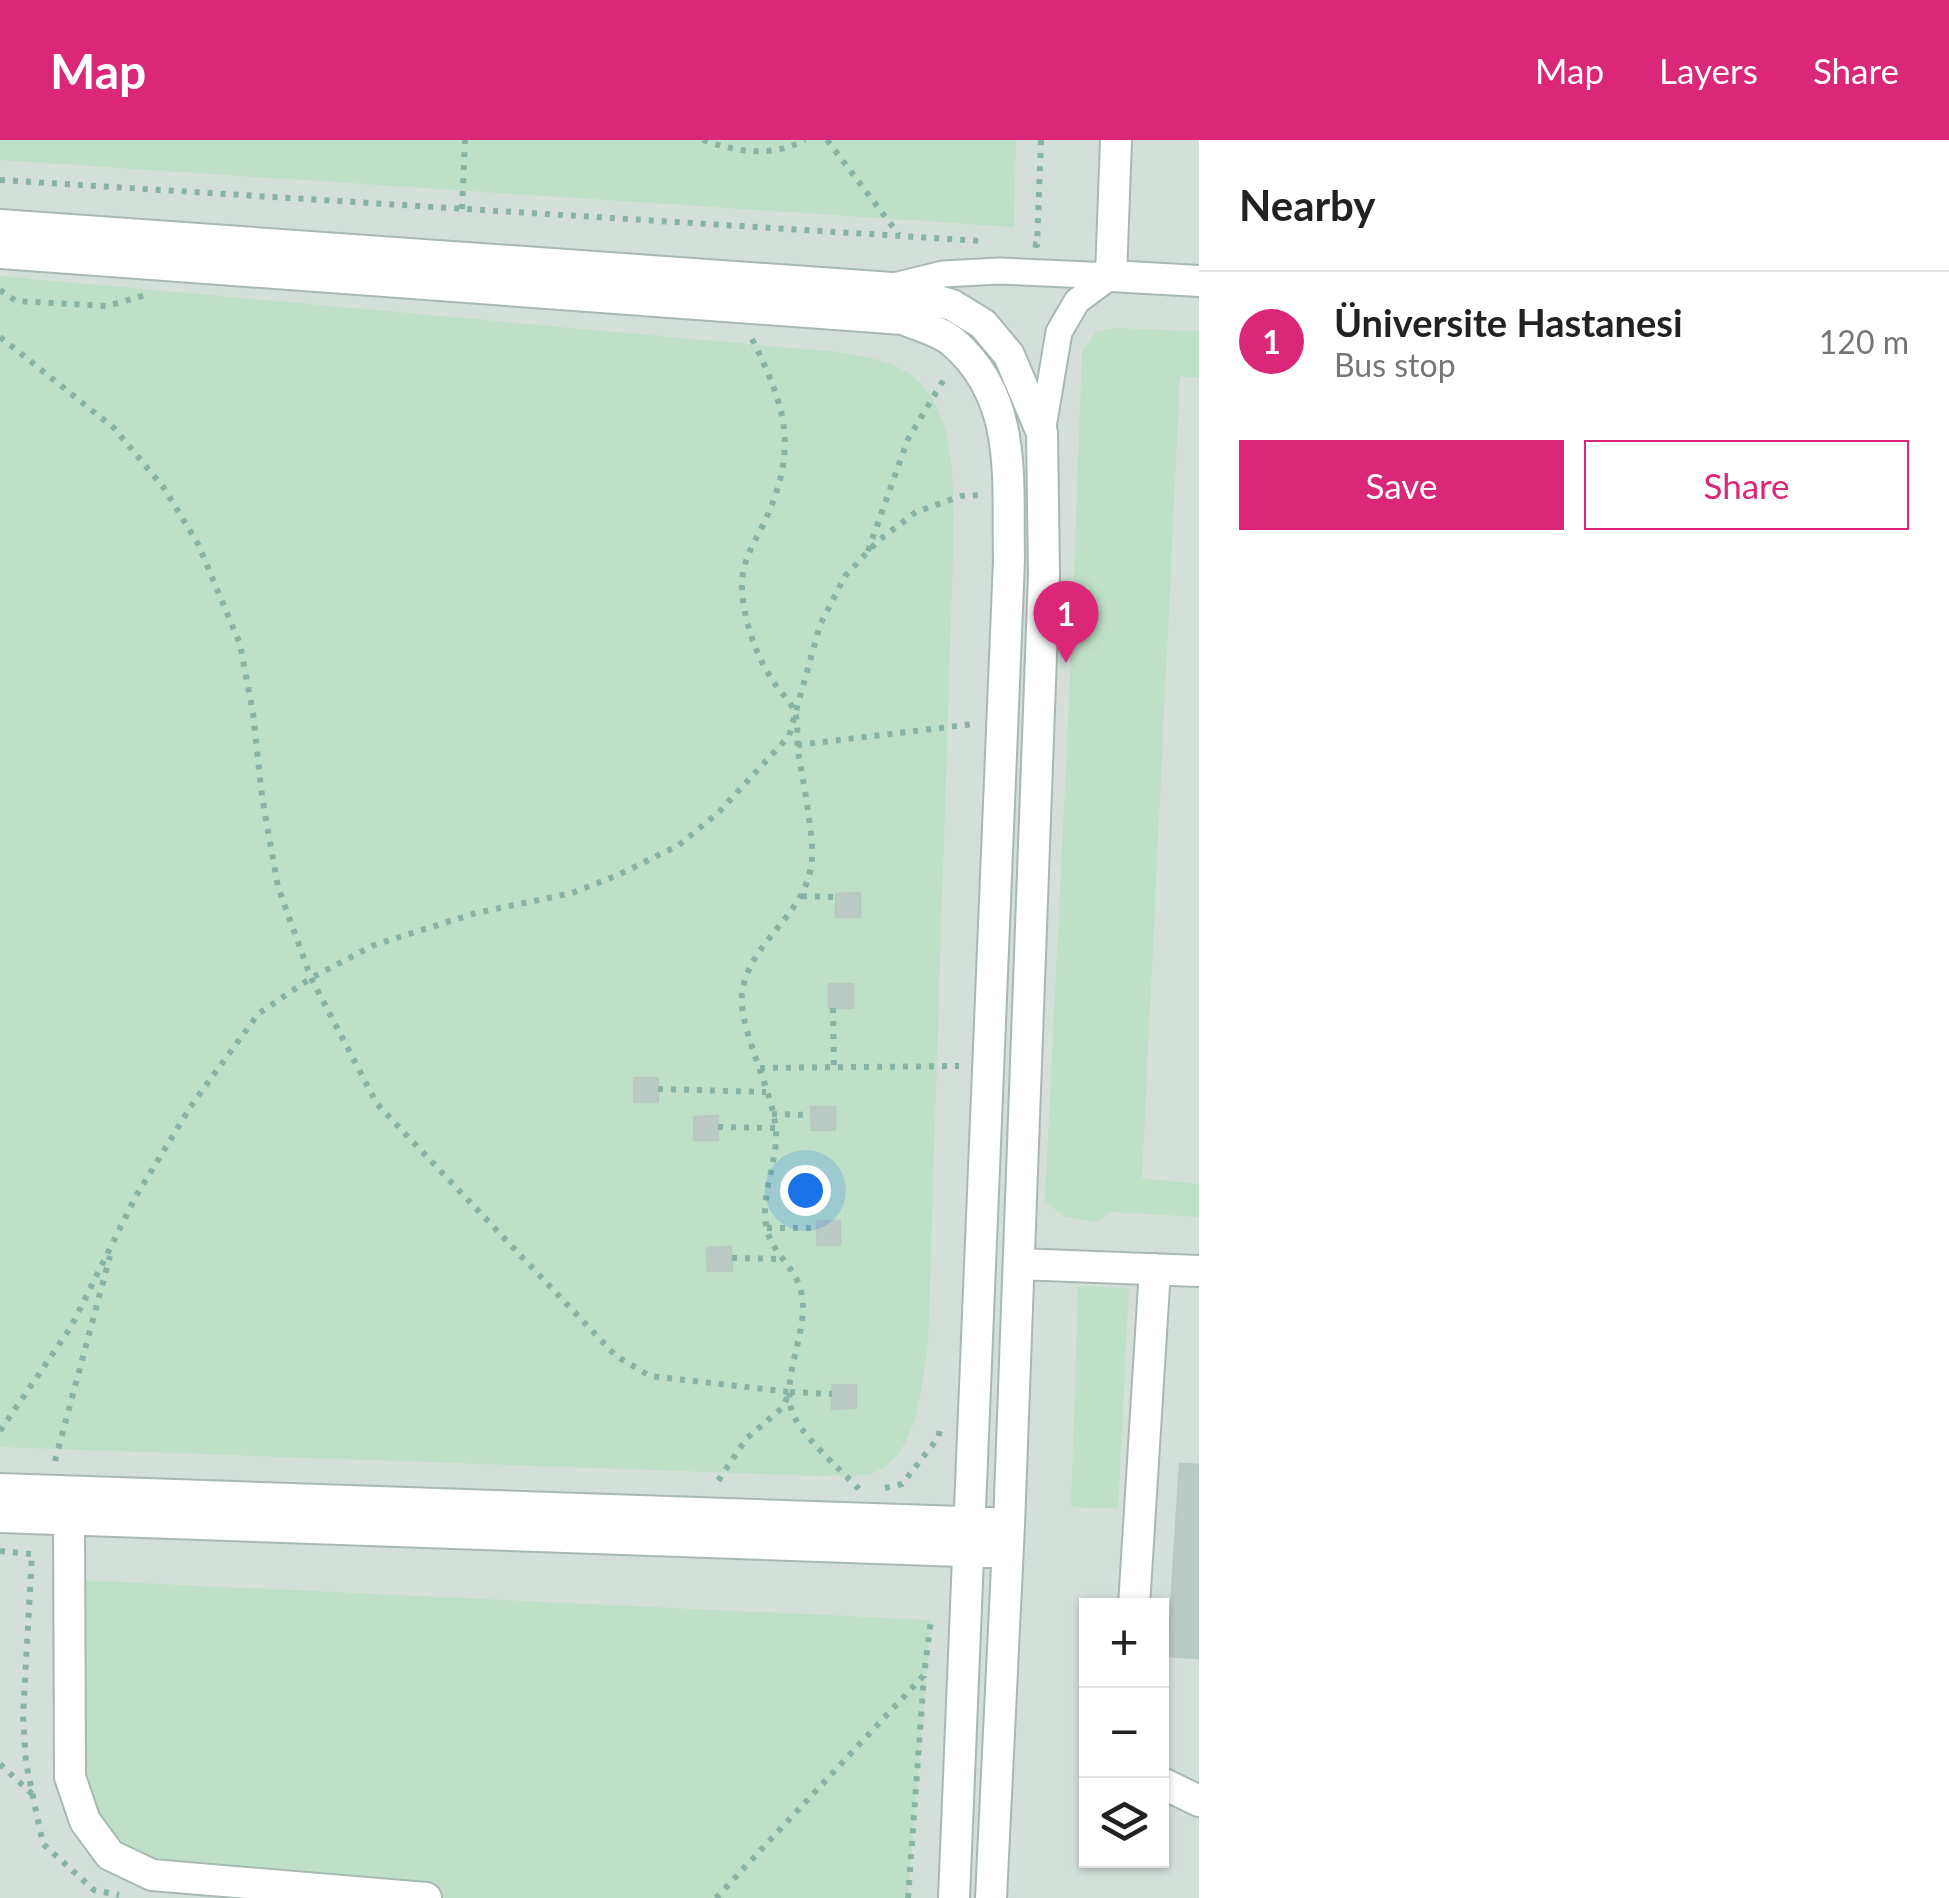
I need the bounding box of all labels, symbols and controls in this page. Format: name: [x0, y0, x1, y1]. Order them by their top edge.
text: Map: [50, 42, 146, 99]
text: Map: [1535, 49, 1604, 91]
text: Layers: [1659, 49, 1758, 91]
text: Share: [1813, 49, 1899, 91]
text: Nearby: [1239, 180, 1376, 230]
text: Üniversite Hastanesi: [1334, 299, 1683, 345]
text: 1: [1262, 322, 1281, 361]
text: 120 m: [1819, 322, 1909, 361]
text: Bus stop: [1334, 345, 1456, 384]
button: Save: [1239, 440, 1564, 530]
button: Share: [1584, 440, 1909, 530]
pin: 1: [1034, 580, 1098, 663]
your location: [780, 1165, 831, 1216]
map controls: [1079, 1598, 1169, 1868]
button: +: [1079, 1598, 1169, 1688]
button: −: [1079, 1688, 1169, 1778]
button: layers: [1079, 1778, 1169, 1868]

